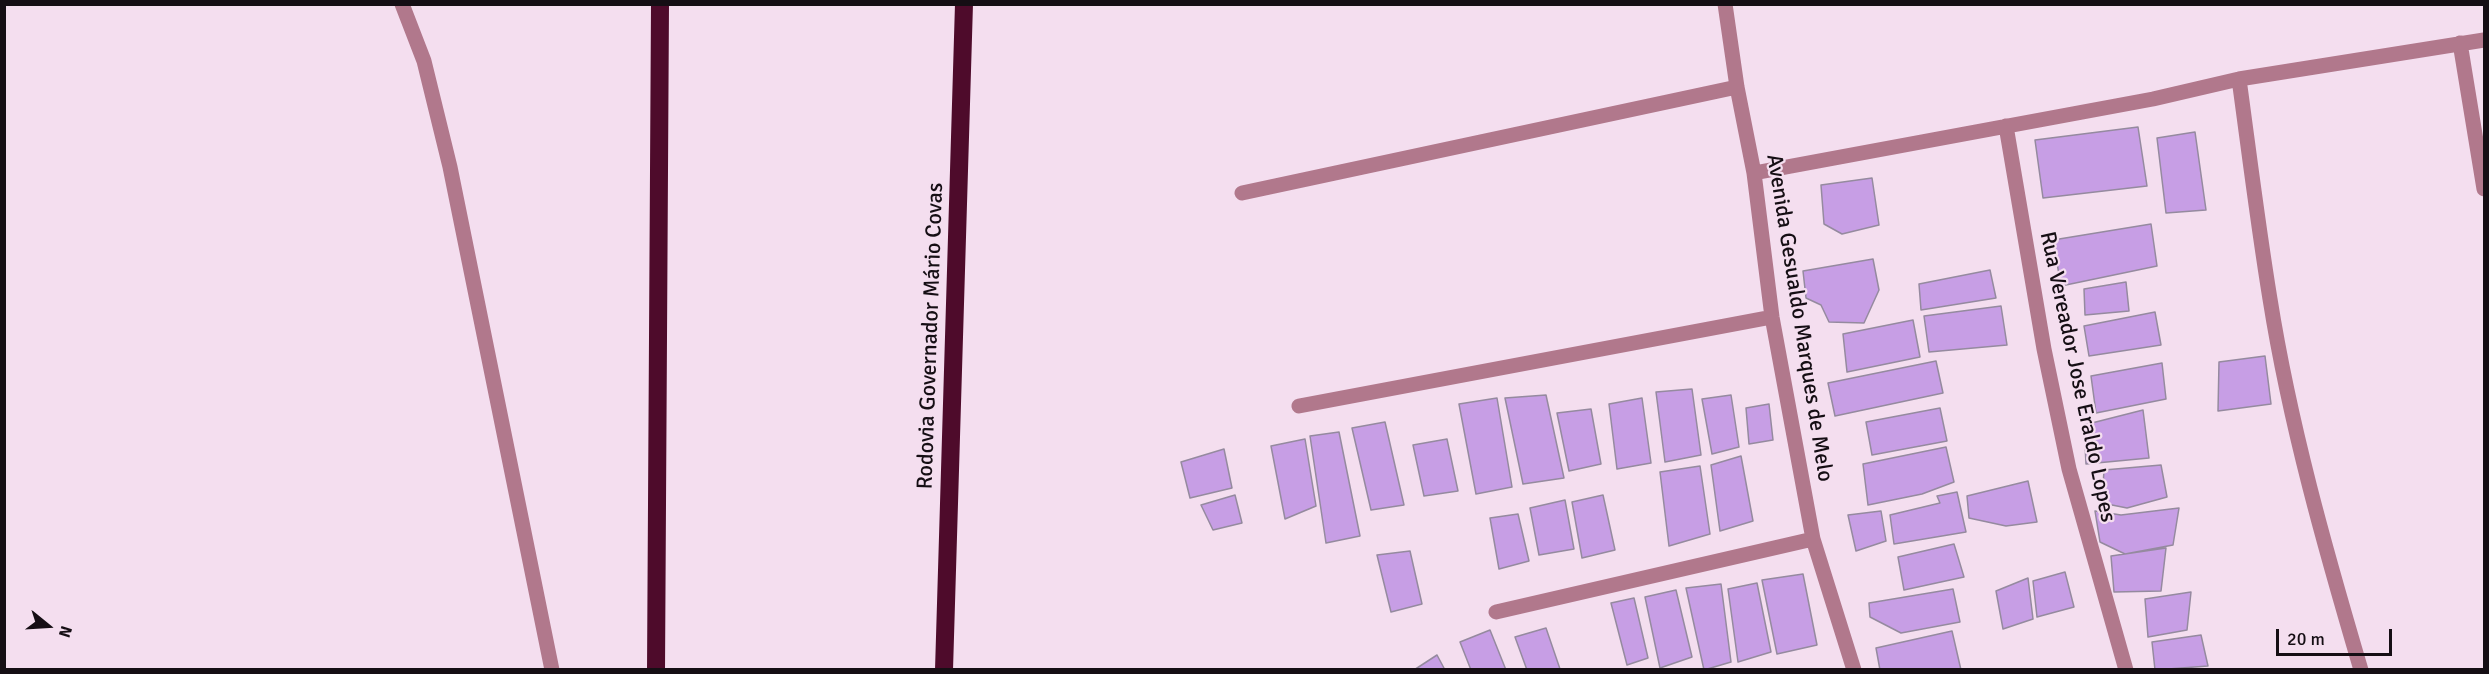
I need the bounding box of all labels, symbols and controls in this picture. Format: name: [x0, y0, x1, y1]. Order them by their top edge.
street label: Avenida Gesualdo Marques de Melo: [1760, 152, 1838, 484]
street label: Rodovia Governador Mário Covas: [912, 182, 950, 490]
street label: Rua Vereador Jose Eraldo Lopes: [2033, 229, 2121, 525]
north arrow: [18, 596, 78, 656]
scale bar: [2279, 617, 2394, 655]
text: N: [54, 623, 76, 640]
text: 20 m: [2287, 628, 2325, 650]

